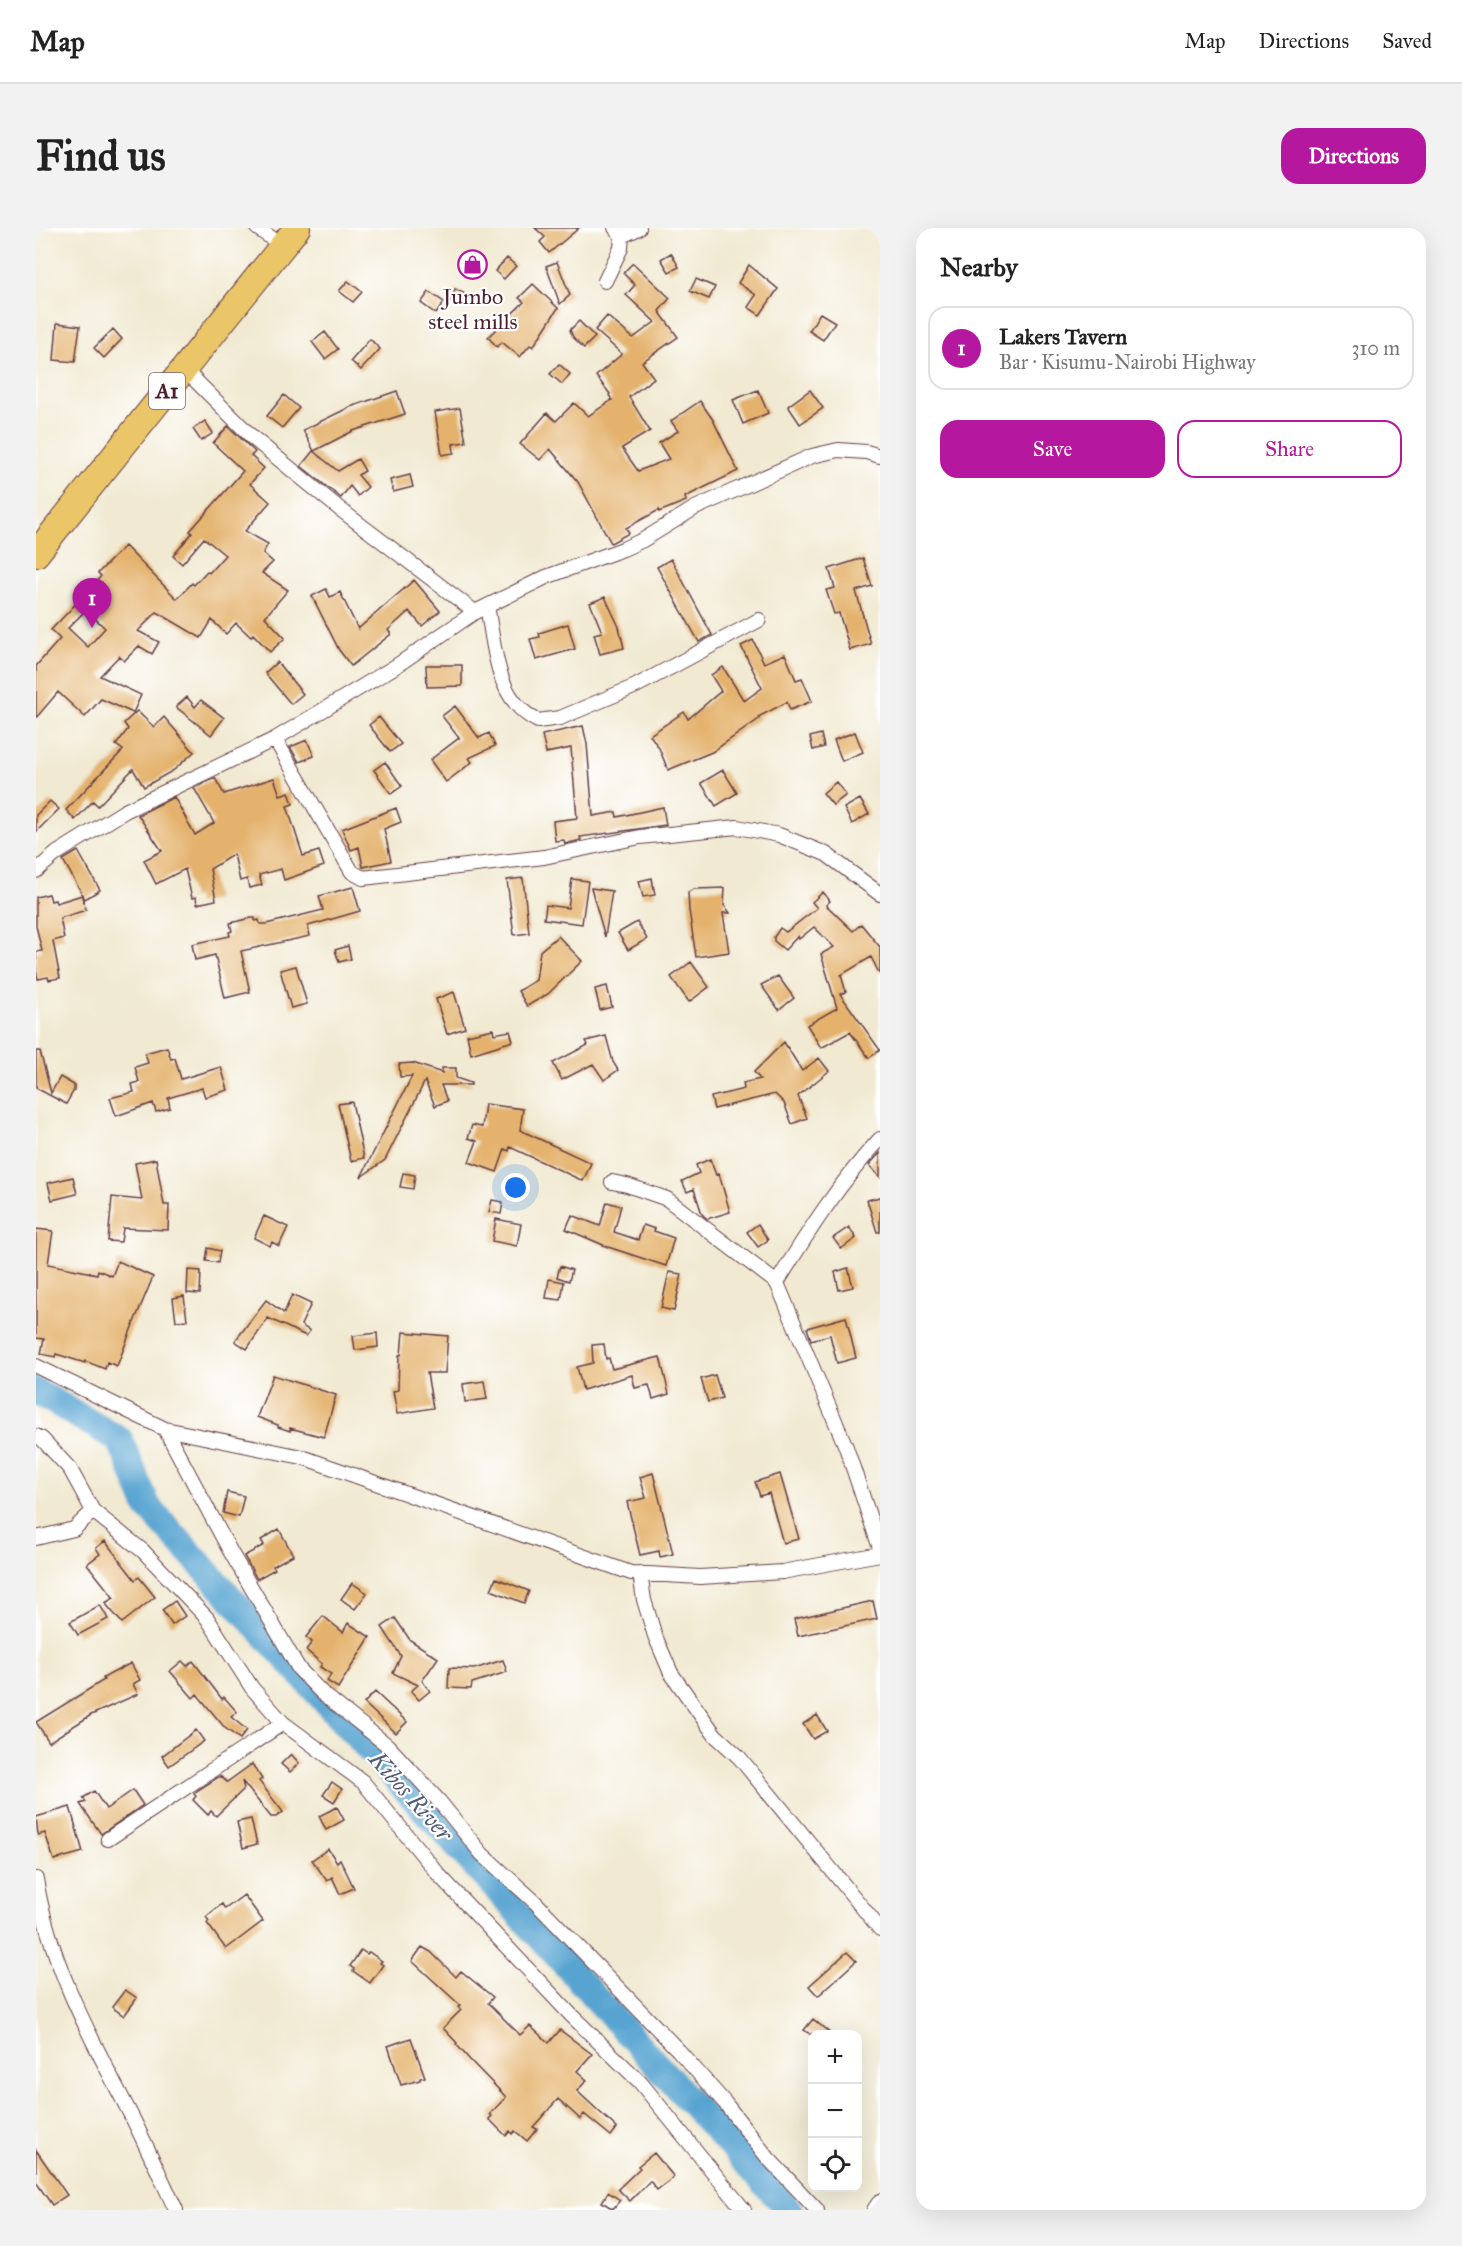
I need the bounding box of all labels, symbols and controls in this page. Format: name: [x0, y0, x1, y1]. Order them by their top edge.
text: Map: [30, 24, 85, 59]
text: Map: [1185, 28, 1226, 54]
text: Directions: [1259, 28, 1349, 54]
text: Saved: [1382, 28, 1432, 54]
button: Directions: [1281, 128, 1426, 184]
text: Find us: [36, 130, 166, 182]
shop icon: Jumbo steel mills: [457, 248, 489, 280]
text: Nearby: [940, 251, 1018, 283]
place label: Jumbo steel mills: [428, 283, 518, 335]
text: Lakers Tavern: [999, 323, 1127, 350]
text: 1: [958, 336, 965, 360]
text: 310 m: [1351, 336, 1400, 360]
text: Bar · Kisumu-Nairobi Highway: [999, 350, 1256, 374]
road number: A1: [149, 373, 185, 409]
button: Save: [940, 420, 1165, 478]
button: Share: [1177, 420, 1402, 478]
pin: 1: [72, 578, 112, 628]
your location: [501, 1173, 530, 1202]
water label: Kibos River: [362, 1744, 461, 1849]
map controls: [808, 2030, 862, 2192]
button: +: [808, 2030, 862, 2084]
button: −: [808, 2084, 862, 2138]
button: locate: [808, 2138, 862, 2192]

